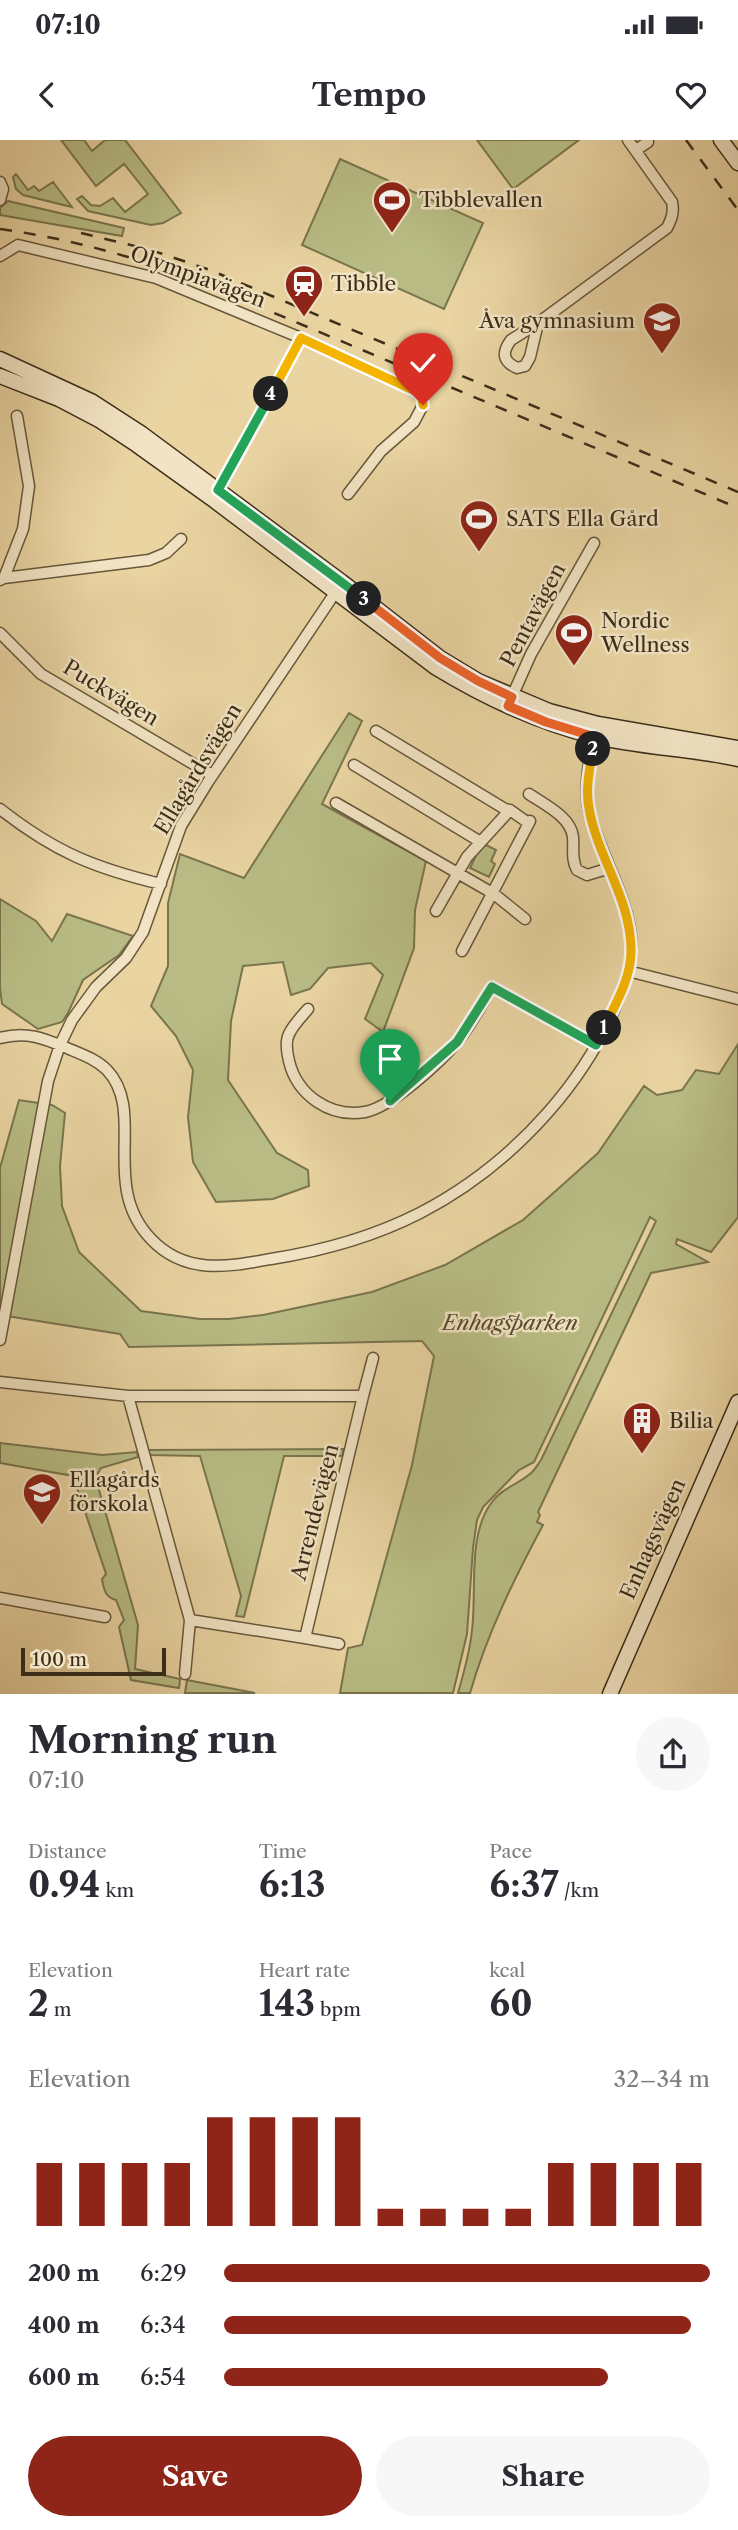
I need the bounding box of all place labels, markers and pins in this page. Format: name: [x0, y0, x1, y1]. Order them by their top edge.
sports icon: Tibblevallen: [371, 179, 413, 234]
place label: Tibblevallen: [419, 187, 543, 212]
station icon: Tibble: [283, 263, 325, 318]
place label: Tibble: [331, 271, 396, 296]
school or university icon: Åva gymnasium: [641, 300, 683, 355]
place label: Åva gymnasium: [478, 308, 635, 333]
pin: [393, 333, 453, 405]
pin: 4: [254, 376, 288, 412]
sports icon: SATS Ella Gård: [458, 498, 500, 553]
place label: SATS Ella Gård: [506, 506, 659, 531]
pin: 3: [346, 582, 382, 616]
place label: Nordic Wellness: [600, 608, 690, 657]
sports icon: Nordic Wellness: [553, 612, 595, 667]
pin: 2: [576, 732, 610, 766]
pin: 1: [586, 1010, 622, 1046]
pin: [360, 1029, 420, 1101]
building icon: Bilia: [621, 1400, 663, 1455]
place label: Bilia: [669, 1408, 715, 1433]
place label: Ellagårds förskola: [69, 1467, 160, 1516]
school or university icon: Ellagårds förskola: [21, 1471, 63, 1526]

